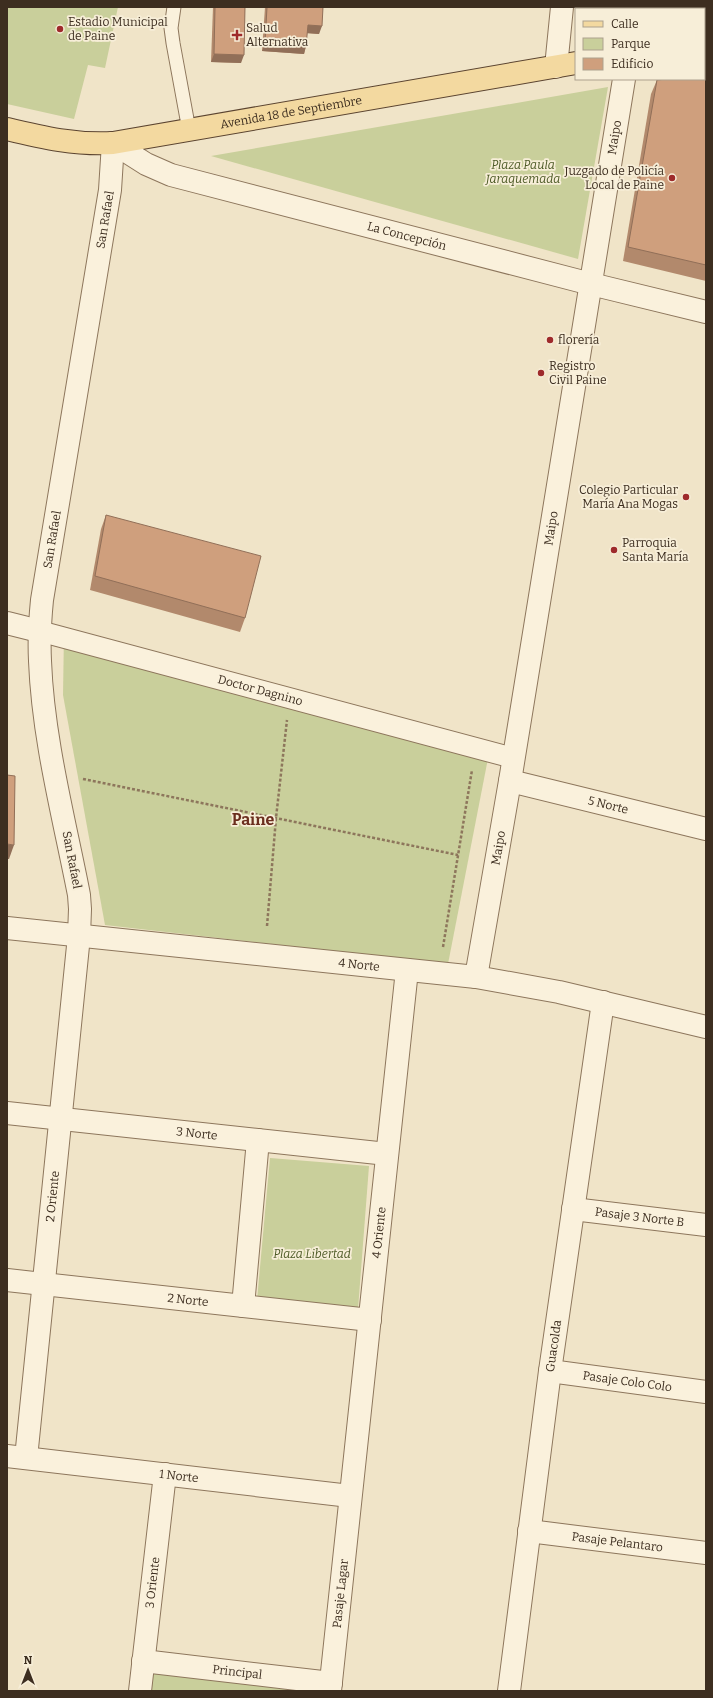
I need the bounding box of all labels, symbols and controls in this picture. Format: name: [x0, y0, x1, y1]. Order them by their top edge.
legend: [575, 8, 705, 80]
place label: Estadio Municipal de Paine: [68, 15, 168, 43]
text: Calle: [611, 17, 639, 31]
place label: Salud Alternativa: [246, 21, 309, 49]
marker: Estadio Municipal de Paine: [55, 24, 65, 34]
marker: Salud Alternativa: [231, 29, 243, 41]
text: Parque: [611, 37, 650, 51]
text: Edificio: [611, 57, 653, 71]
street label: Avenida 18 de Septiembre: [219, 93, 363, 131]
street label: Maipo: [605, 119, 624, 156]
park label: Plaza Paula Jaraquemada: [485, 158, 560, 186]
place label: Juzgado de Policía Local de Paine: [564, 164, 664, 192]
marker: Juzgado de Policía Local de Paine: [667, 173, 677, 183]
street label: San Rafael: [93, 189, 117, 250]
street label: La Concepción: [366, 219, 448, 253]
place label: florería: [558, 333, 600, 347]
marker: florería: [545, 335, 555, 345]
place label: Registro Civil Paine: [549, 359, 607, 387]
marker: Registro Civil Paine: [536, 368, 546, 378]
place label: Colegio Particular María Ana Mogas: [579, 483, 679, 511]
marker: Colegio Particular María Ana Mogas: [681, 492, 691, 502]
street label: San Rafael: [40, 509, 64, 569]
street label: Maipo: [541, 510, 561, 546]
place label: Parroquia Santa María: [622, 536, 689, 564]
marker: Parroquia Santa María: [609, 545, 619, 555]
street label: Doctor Dagnino: [216, 672, 304, 708]
street label: 5 Norte: [586, 793, 630, 817]
district label: Paine: [232, 810, 275, 829]
street label: San Rafael: [60, 830, 85, 891]
street label: Maipo: [489, 830, 508, 866]
street label: 4 Norte: [338, 956, 381, 974]
street label: 3 Norte: [175, 1124, 218, 1143]
street label: 2 Oriente: [43, 1170, 62, 1223]
street label: Pasaje 3 Norte B: [594, 1205, 685, 1229]
street label: 4 Oriente: [369, 1206, 389, 1259]
park label: Plaza Libertad: [273, 1247, 351, 1261]
street label: 2 Norte: [167, 1291, 209, 1309]
street label: Guacolda: [543, 1318, 564, 1373]
street label: Pasaje Colo Colo: [582, 1368, 673, 1394]
street label: 1 Norte: [158, 1467, 199, 1485]
street label: Pasaje Pelantaro: [571, 1529, 664, 1555]
street label: 3 Oriente: [143, 1556, 162, 1609]
street label: Pasaje Lagar: [330, 1558, 351, 1629]
north arrow: [8, 1650, 48, 1690]
text: N: [24, 1654, 33, 1667]
street label: Principal: [212, 1662, 264, 1682]

